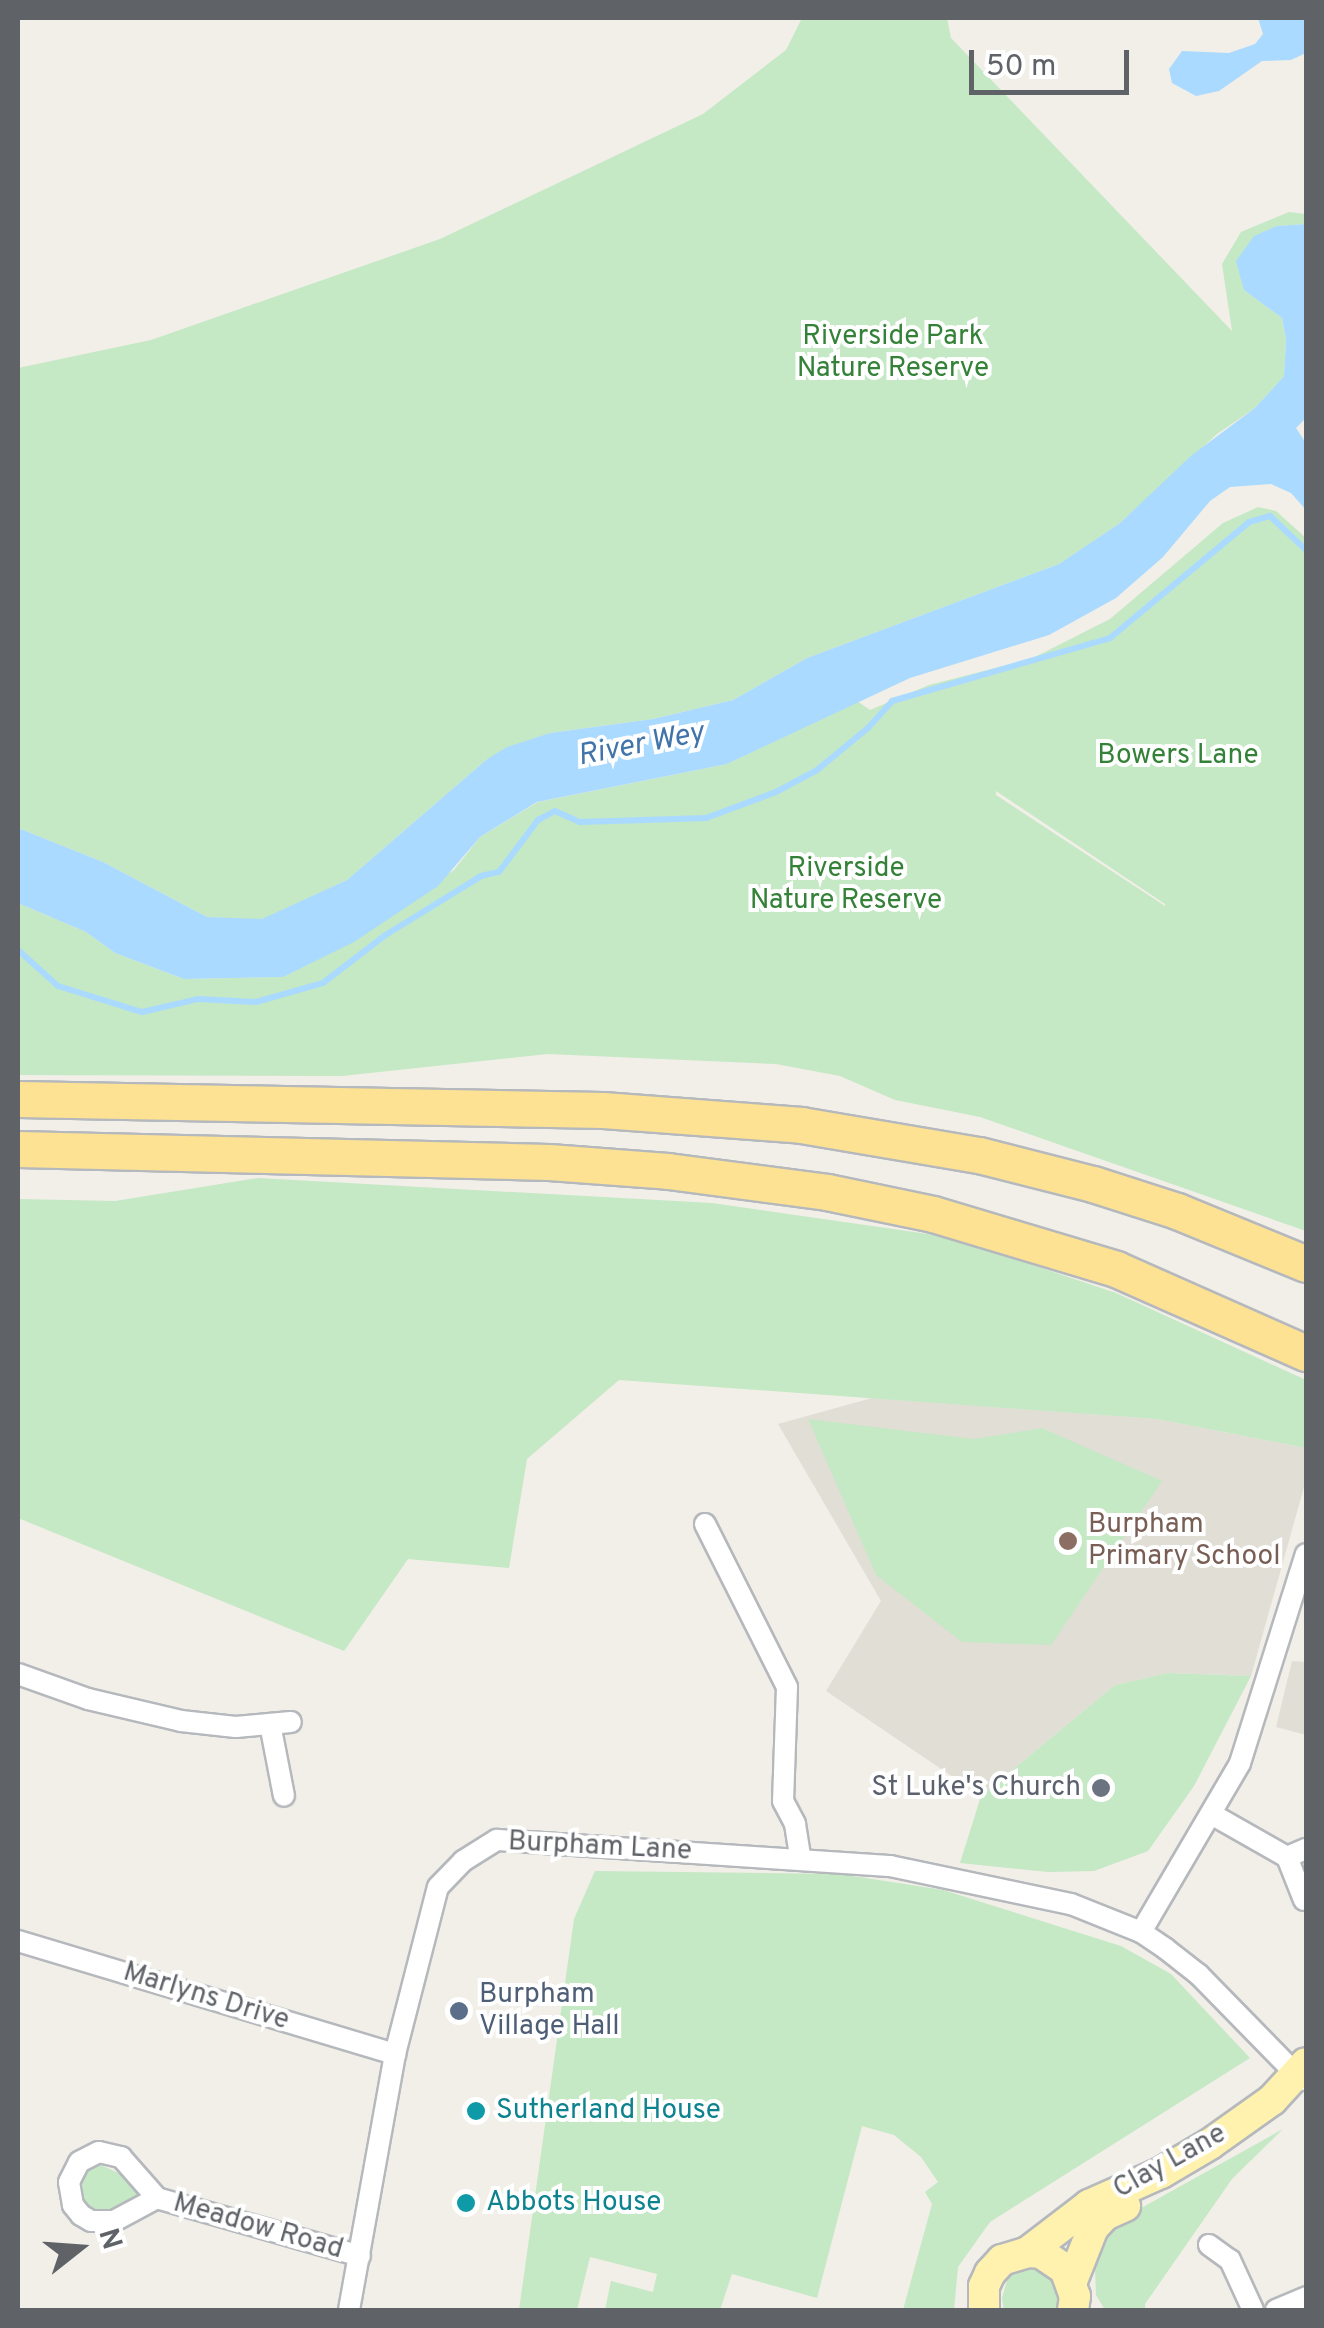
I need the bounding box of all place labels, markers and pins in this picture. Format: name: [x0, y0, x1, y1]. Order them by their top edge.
place label: Burpham Primary School: [1088, 1508, 1280, 1574]
marker: Burpham Primary School: [1057, 1530, 1079, 1552]
place label: St Luke's Church: [871, 1771, 1081, 1805]
marker: St Luke's Church: [1090, 1777, 1112, 1799]
place label: Burpham Village Hall: [479, 1978, 620, 2044]
marker: Burpham Village Hall: [448, 2000, 470, 2022]
place label: Sutherland House: [496, 2094, 721, 2128]
marker: Sutherland House: [465, 2100, 487, 2122]
place label: Abbots House: [486, 2186, 661, 2220]
marker: Abbots House: [455, 2192, 477, 2214]

